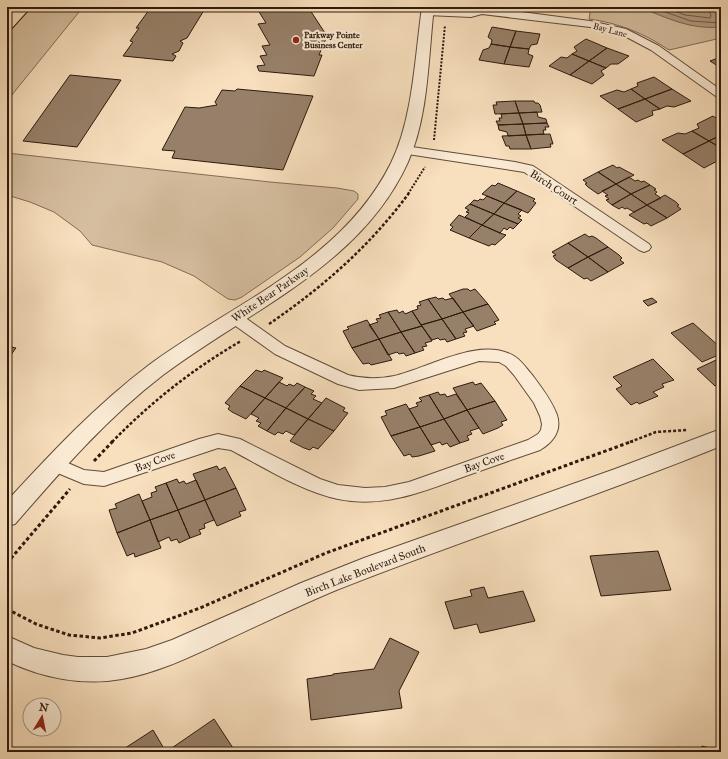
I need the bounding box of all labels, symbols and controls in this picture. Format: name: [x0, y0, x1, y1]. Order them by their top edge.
street label: Bay Lane: [592, 20, 629, 39]
place label: Parkway Pointe Business Center: [304, 29, 363, 50]
marker: Parkway Pointe Business Center: [291, 35, 301, 45]
street label: Birch Court: [527, 167, 580, 208]
street label: White Bear Parkway: [229, 263, 312, 325]
street label: Bay Cove: [133, 448, 178, 475]
street label: Bay Cove: [462, 449, 507, 475]
street label: Birch Lake Boulevard South: [303, 541, 427, 599]
north arrow: [22, 697, 62, 737]
text: N: [38, 700, 50, 715]

